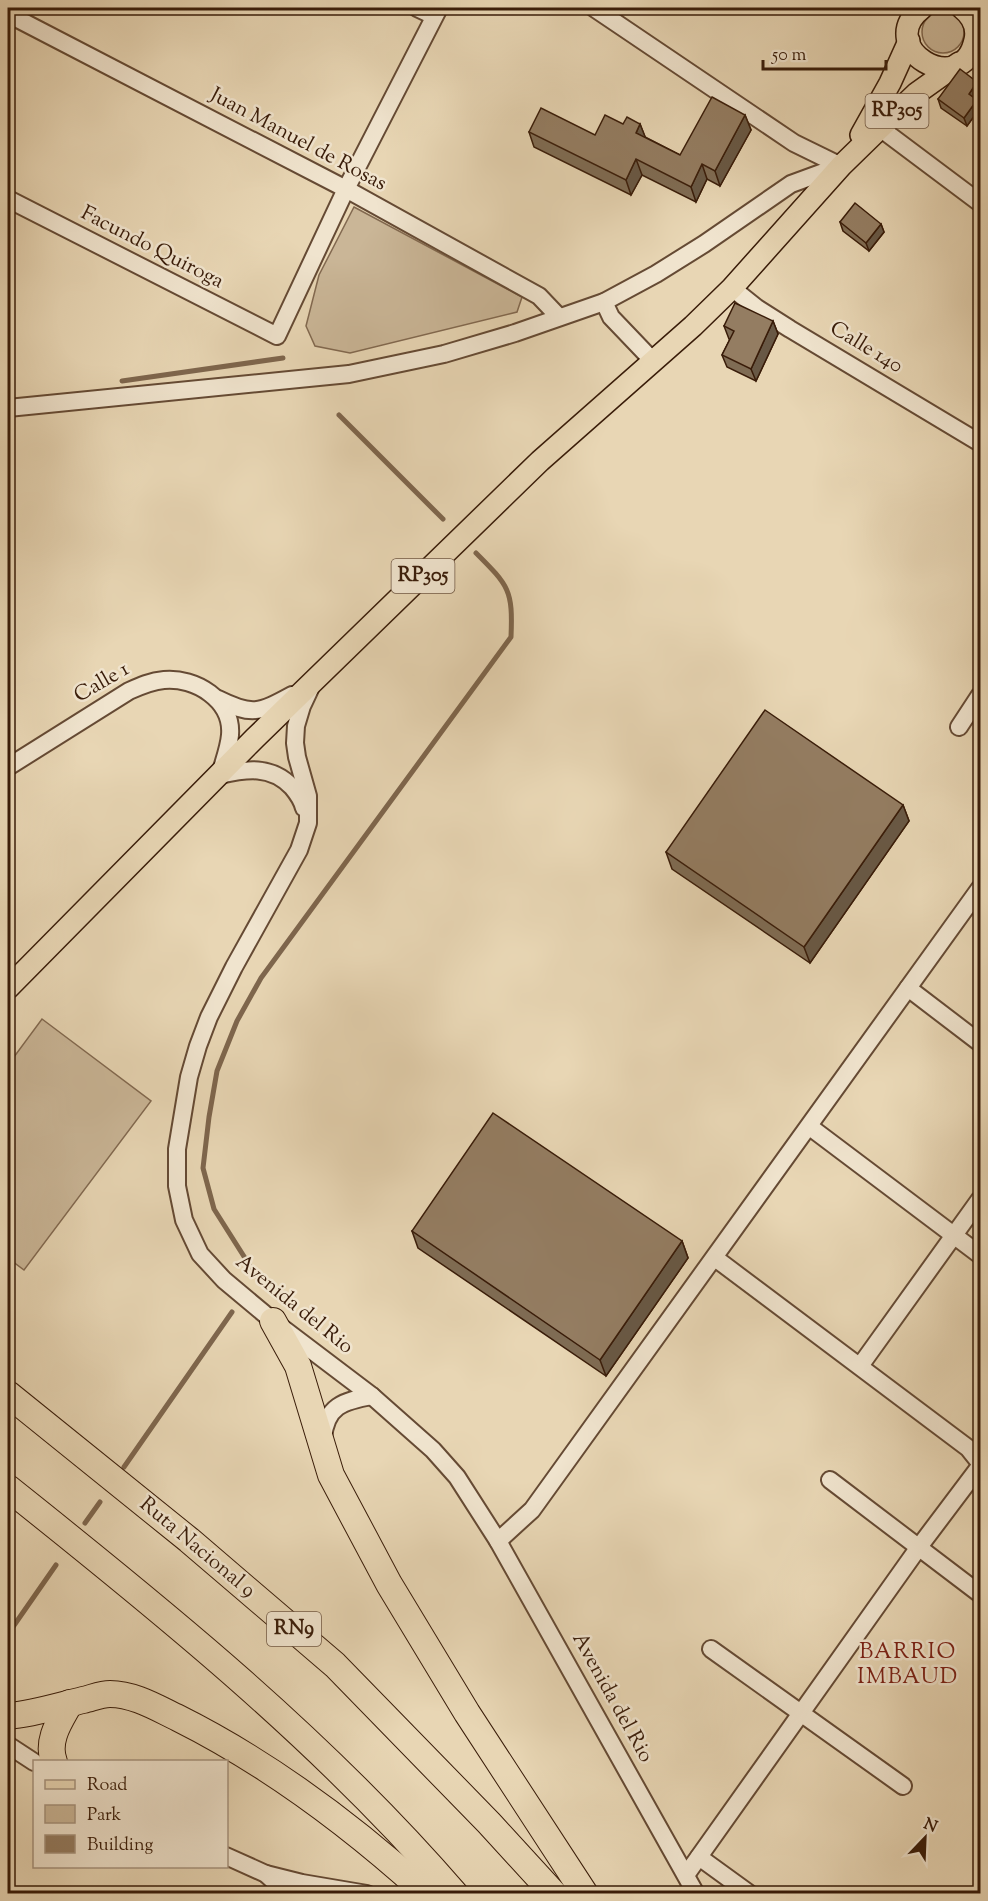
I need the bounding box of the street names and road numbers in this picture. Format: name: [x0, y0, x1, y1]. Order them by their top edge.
street label: Juan Manuel de Rosas: [203, 80, 392, 199]
road number: RP305: [866, 94, 928, 128]
street label: Facundo Quiroga: [75, 199, 229, 297]
street label: Calle 140: [824, 314, 908, 382]
road number: RP305: [392, 559, 454, 593]
street label: Calle 1: [69, 655, 135, 711]
street label: Avenida del Rio: [228, 1248, 360, 1362]
street label: Ruta Nacional 9: [132, 1490, 262, 1606]
road number: RN9: [267, 1612, 321, 1646]
street label: Avenida del Rio: [564, 1628, 660, 1768]

